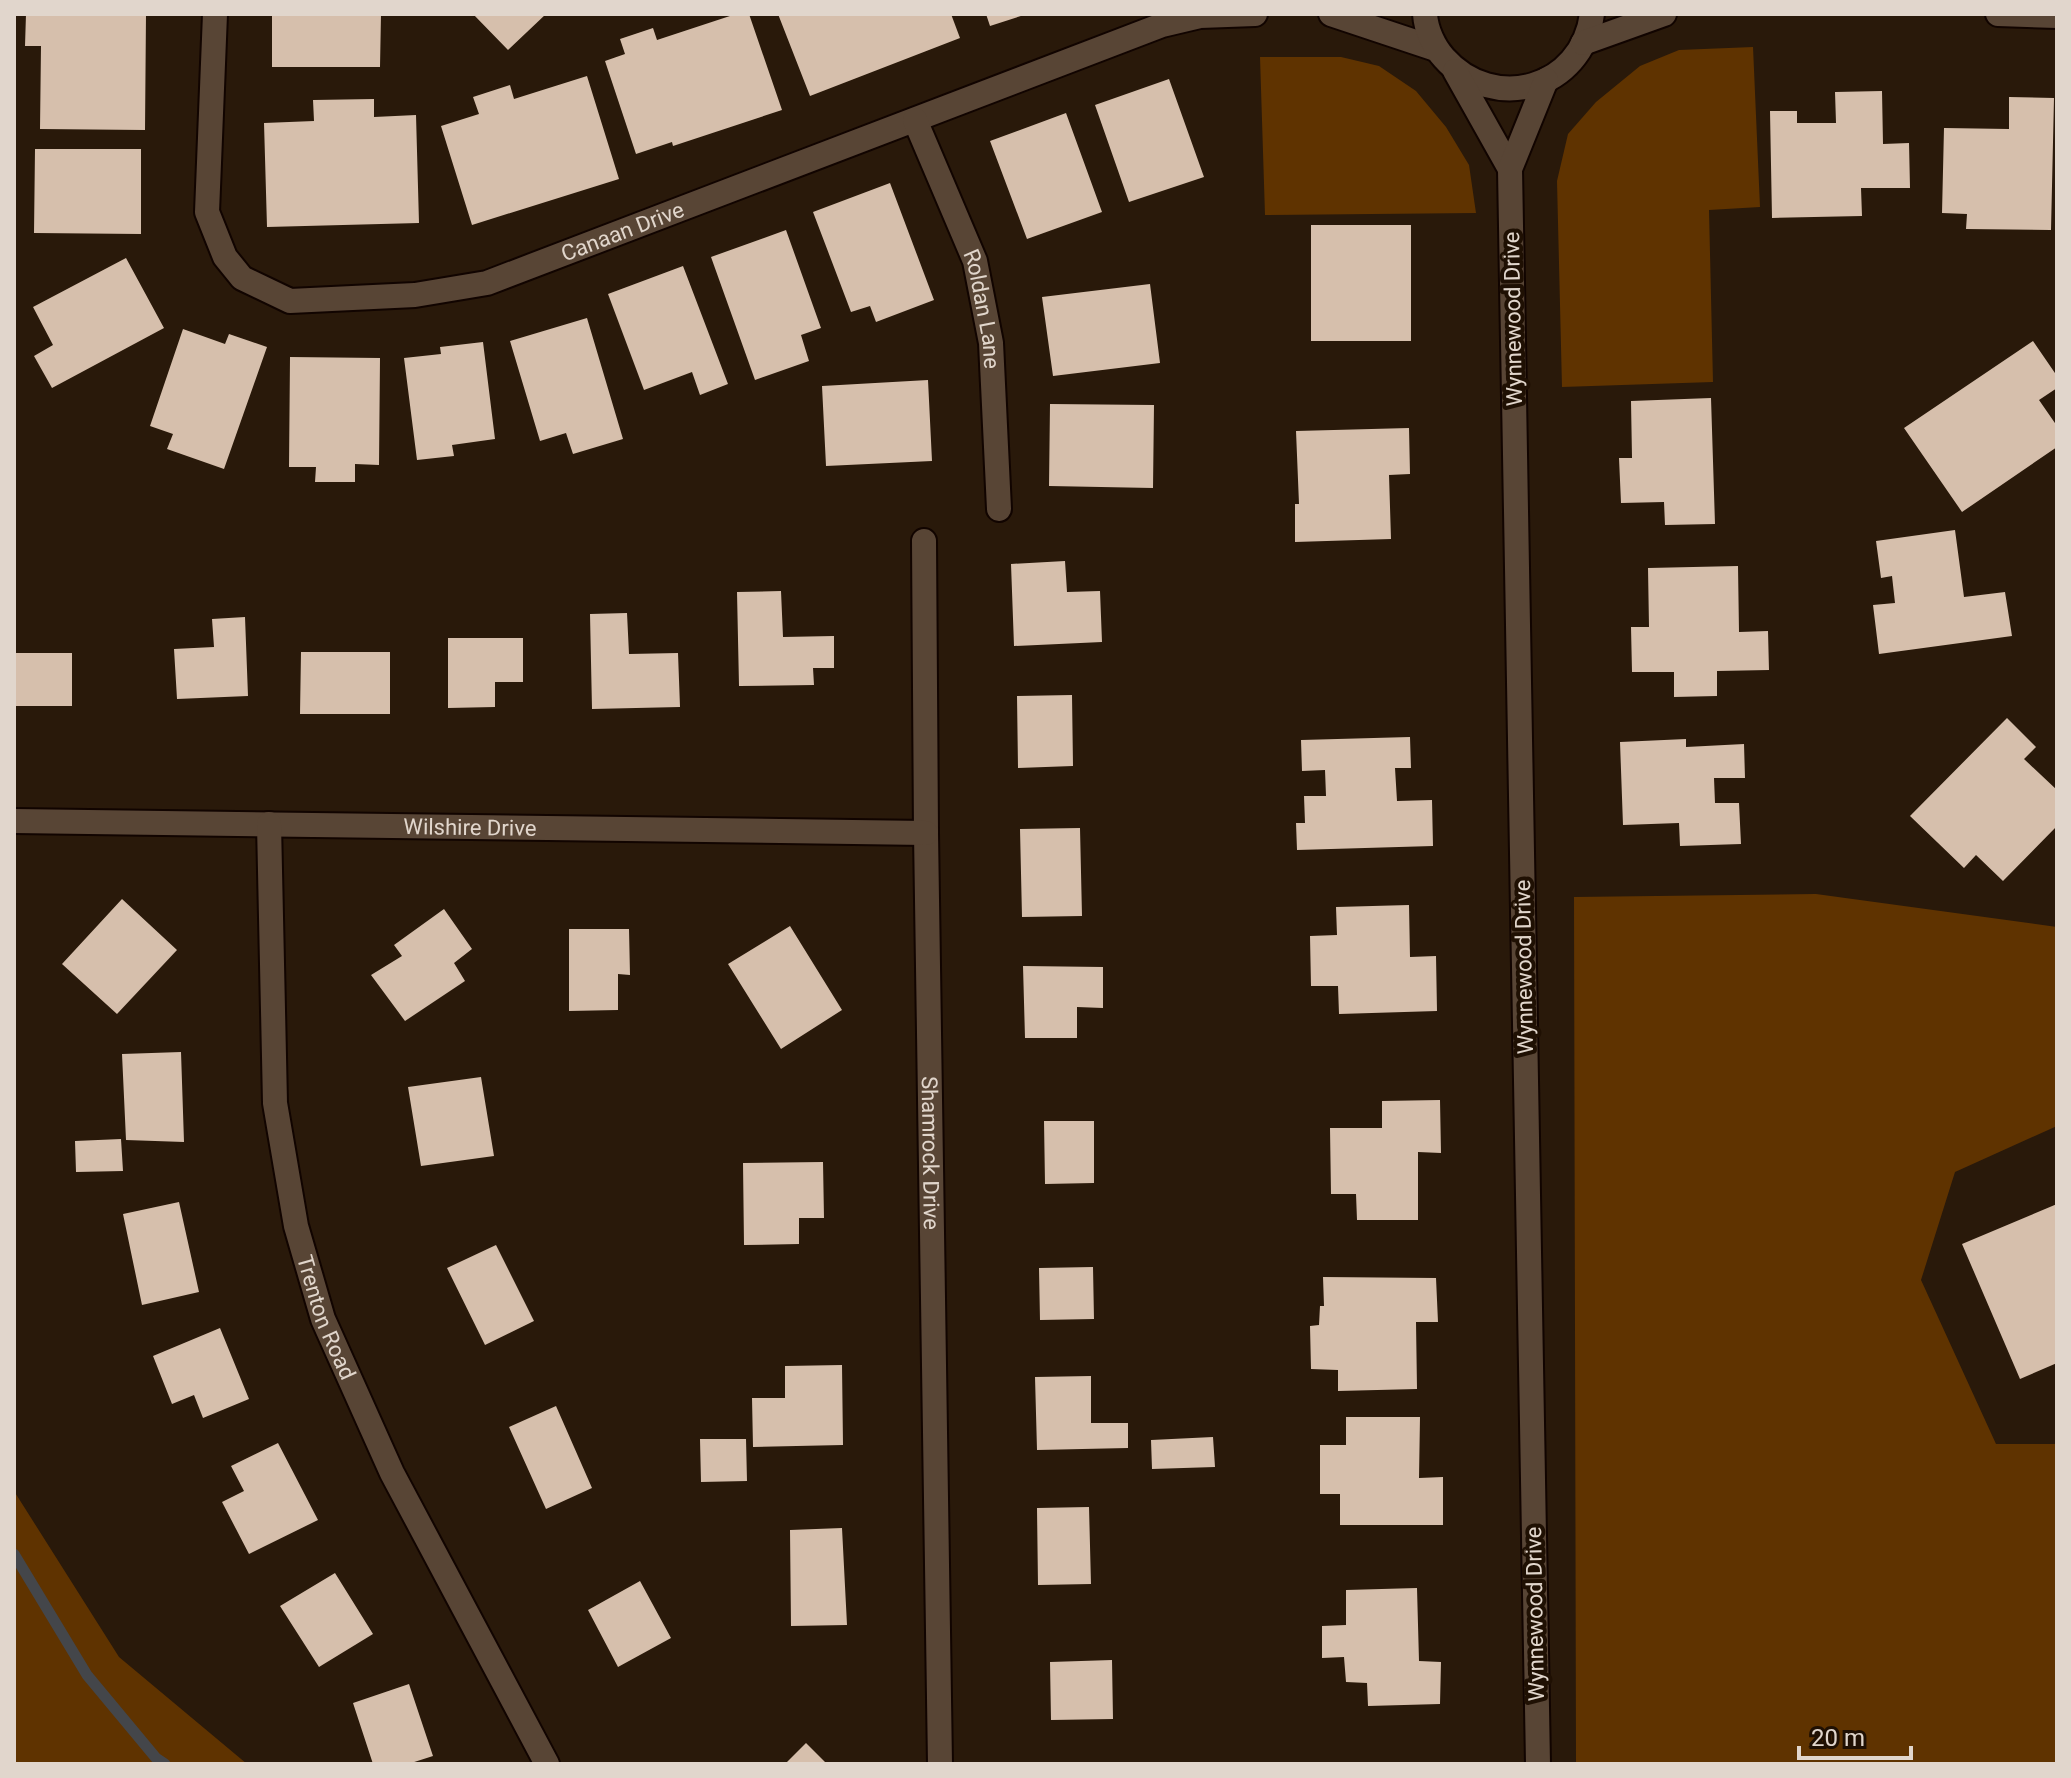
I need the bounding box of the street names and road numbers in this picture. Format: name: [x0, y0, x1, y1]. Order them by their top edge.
street label: Canaan Drive: [557, 196, 687, 266]
street label: Wynnewood Drive: [1499, 231, 1527, 407]
street label: Roldan Lane: [959, 245, 1005, 369]
street label: Wilshire Drive: [403, 814, 537, 840]
street label: Wynnewood Drive: [1510, 879, 1538, 1055]
street label: Shamrock Drive: [917, 1076, 944, 1230]
street label: Trenton Road: [293, 1252, 361, 1383]
street label: Wynnewood Drive: [1521, 1526, 1549, 1702]

